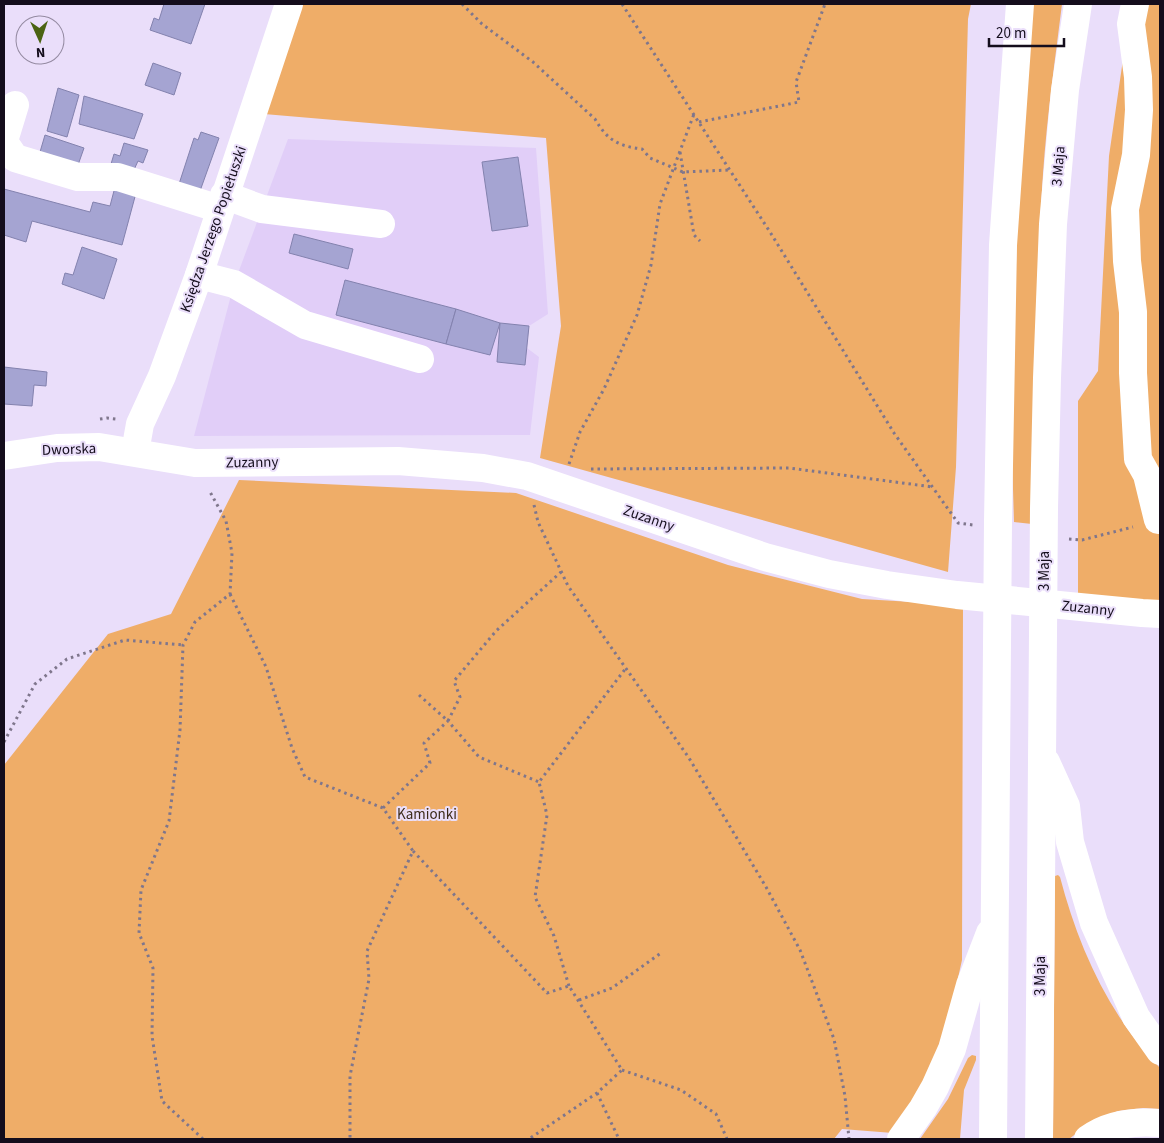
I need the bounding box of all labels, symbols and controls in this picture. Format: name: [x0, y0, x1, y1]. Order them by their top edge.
north arrow: [15, 15, 65, 65]
scale bar: [989, 15, 1064, 47]
text: 20 m: [996, 23, 1026, 44]
text: N: [35, 42, 46, 62]
street label: Księdza Jerzego Popiełuszki: [175, 143, 252, 315]
street label: 3 Maja: [1046, 145, 1071, 187]
street label: Dworska: [41, 438, 97, 461]
street label: Zuzanny: [225, 452, 279, 473]
street label: Zuzanny: [620, 500, 677, 537]
street label: 3 Maja: [1034, 551, 1055, 591]
street label: Zuzanny: [1061, 595, 1115, 622]
park label: Kamionki: [397, 804, 457, 825]
street label: 3 Maja: [1030, 956, 1051, 996]

